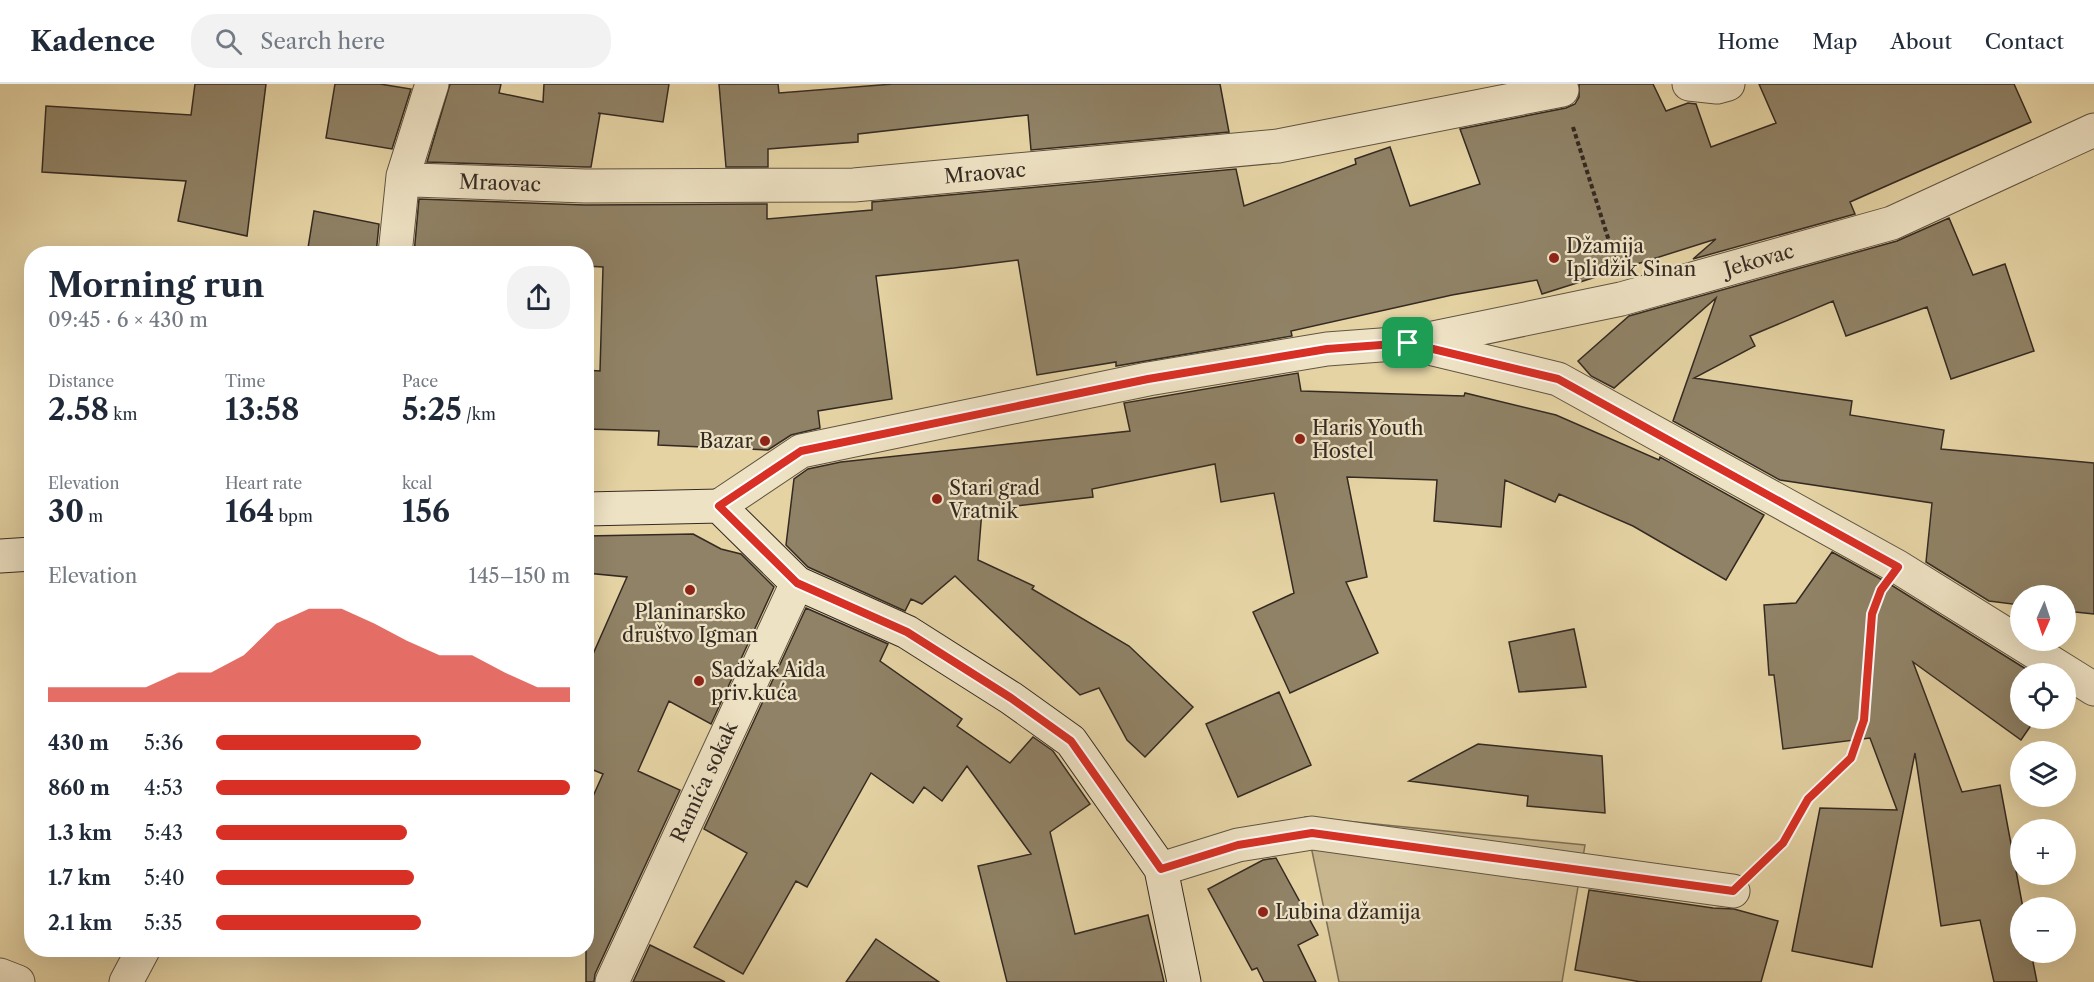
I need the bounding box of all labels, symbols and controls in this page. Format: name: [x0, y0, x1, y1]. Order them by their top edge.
search box: [191, 14, 611, 68]
text: Kadence: [30, 24, 155, 58]
icon: search: [212, 25, 245, 58]
text: Search here: [260, 28, 385, 55]
text: Home: [1718, 29, 1779, 54]
text: Map: [1812, 29, 1857, 54]
text: About: [1890, 29, 1952, 54]
text: Contact: [1985, 29, 2064, 54]
street label: Mraovac: [943, 157, 1027, 189]
street label: Mraovac: [459, 170, 541, 196]
place label: Džamija Iplidžik Sinan: [1566, 234, 1697, 281]
street label: Jekovac: [1718, 239, 1797, 282]
marker: Džamija Iplidžik Sinan: [1547, 251, 1561, 265]
text: Morning run: [48, 265, 264, 306]
button: share: [507, 266, 570, 329]
text: 09:45 · 6 × 430 m: [48, 308, 208, 332]
pin: [1382, 317, 1433, 368]
icon: arrive: [1391, 326, 1424, 359]
text: Distance: [48, 371, 114, 391]
text: Time: [225, 371, 265, 391]
text: Pace: [402, 371, 438, 391]
text: 2.58: [48, 391, 109, 428]
text: 13:58: [225, 391, 299, 428]
text: 5:25: [402, 391, 462, 428]
text: km: [109, 404, 137, 424]
text: /km: [462, 404, 496, 424]
place label: Haris Youth Hostel: [1312, 416, 1424, 463]
place label: Bazar: [699, 429, 754, 453]
marker: Haris Youth Hostel: [1293, 432, 1307, 446]
marker: Bazar: [758, 434, 772, 448]
text: Elevation: [48, 473, 119, 493]
text: Heart rate: [225, 473, 302, 493]
text: kcal: [402, 473, 432, 493]
place label: Stari grad Vratnik: [948, 476, 1040, 523]
marker: Stari grad Vratnik: [930, 492, 944, 506]
text: 30: [48, 493, 84, 530]
text: 164: [225, 493, 274, 530]
text: 156: [402, 493, 450, 530]
text: m: [84, 506, 103, 526]
text: bpm: [274, 506, 313, 526]
text: Elevation: [48, 564, 137, 588]
text: 145–150 m: [469, 564, 570, 588]
marker: Planinarsko društvo Igman: [683, 583, 697, 597]
north arrow: [2010, 585, 2076, 651]
map controls: [2010, 585, 2076, 963]
place label: Planinarsko društvo Igman: [622, 600, 758, 647]
place label: Sadžak Aida priv.kuća: [711, 658, 826, 705]
button: locate: [2010, 663, 2076, 729]
marker: Sadžak Aida priv.kuća: [692, 674, 706, 688]
street label: Ramića sokak: [666, 717, 743, 846]
text: 430 m: [48, 731, 109, 755]
text: 5:36: [144, 731, 183, 755]
button: layers: [2010, 741, 2076, 807]
text: 860 m: [48, 776, 110, 800]
text: 4:53: [144, 776, 183, 800]
button: +: [2010, 819, 2076, 885]
text: 1.3 km: [48, 821, 112, 845]
text: 5:43: [144, 821, 183, 845]
text: 1.7 km: [48, 866, 111, 890]
text: 5:40: [144, 866, 185, 890]
button: −: [2010, 897, 2076, 963]
place label: Lubina džamija: [1275, 900, 1421, 924]
marker: Lubina džamija: [1256, 905, 1270, 919]
text: 2.1 km: [48, 911, 112, 935]
text: 5:35: [144, 911, 182, 935]

